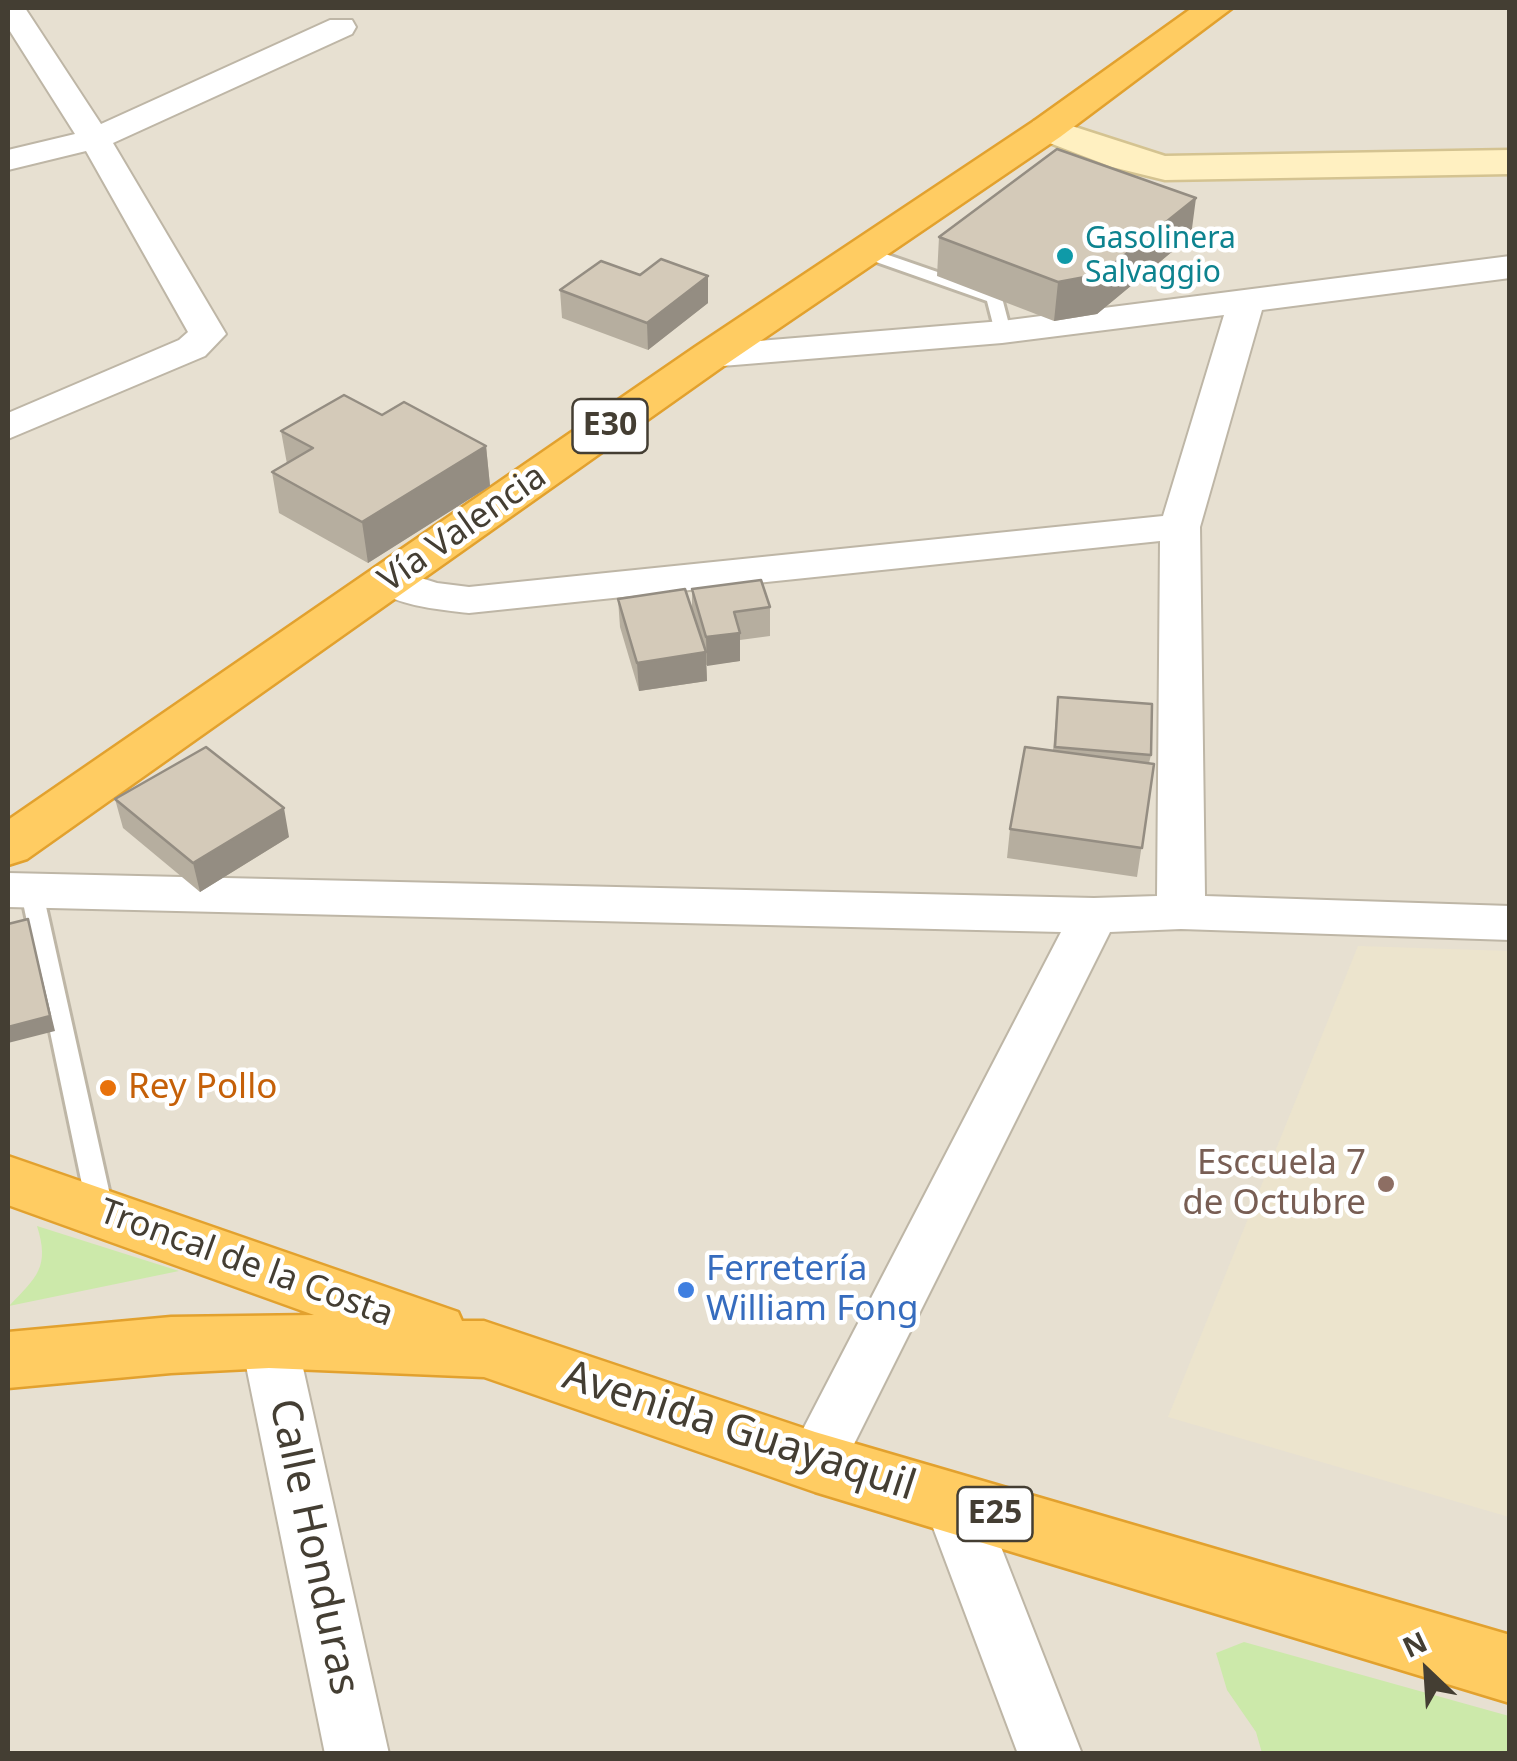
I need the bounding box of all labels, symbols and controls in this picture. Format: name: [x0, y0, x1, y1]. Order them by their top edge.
place label: Gasolinera Salvaggio: [1085, 221, 1236, 292]
marker: Gasolinera Salvaggio: [1054, 245, 1076, 267]
road number: E30: [572, 399, 648, 453]
street label: Vía Valencia: [371, 456, 555, 602]
place label: Rey Pollo: [128, 1067, 277, 1109]
marker: Rey Pollo: [97, 1077, 119, 1099]
place label: Esccuela 7 de Octubre: [1182, 1143, 1366, 1225]
marker: Esccuela 7 de Octubre: [1375, 1173, 1397, 1195]
street label: Troncal de la Costa: [93, 1191, 399, 1337]
place label: Ferretería William Fong: [706, 1249, 919, 1331]
marker: Ferretería William Fong: [675, 1279, 697, 1301]
street label: Avenida Guayaquil: [556, 1351, 922, 1513]
street label: Calle Honduras: [257, 1395, 369, 1699]
road number: E25: [958, 1487, 1032, 1541]
north arrow: [1377, 1621, 1477, 1721]
text: N: [1396, 1622, 1433, 1666]

